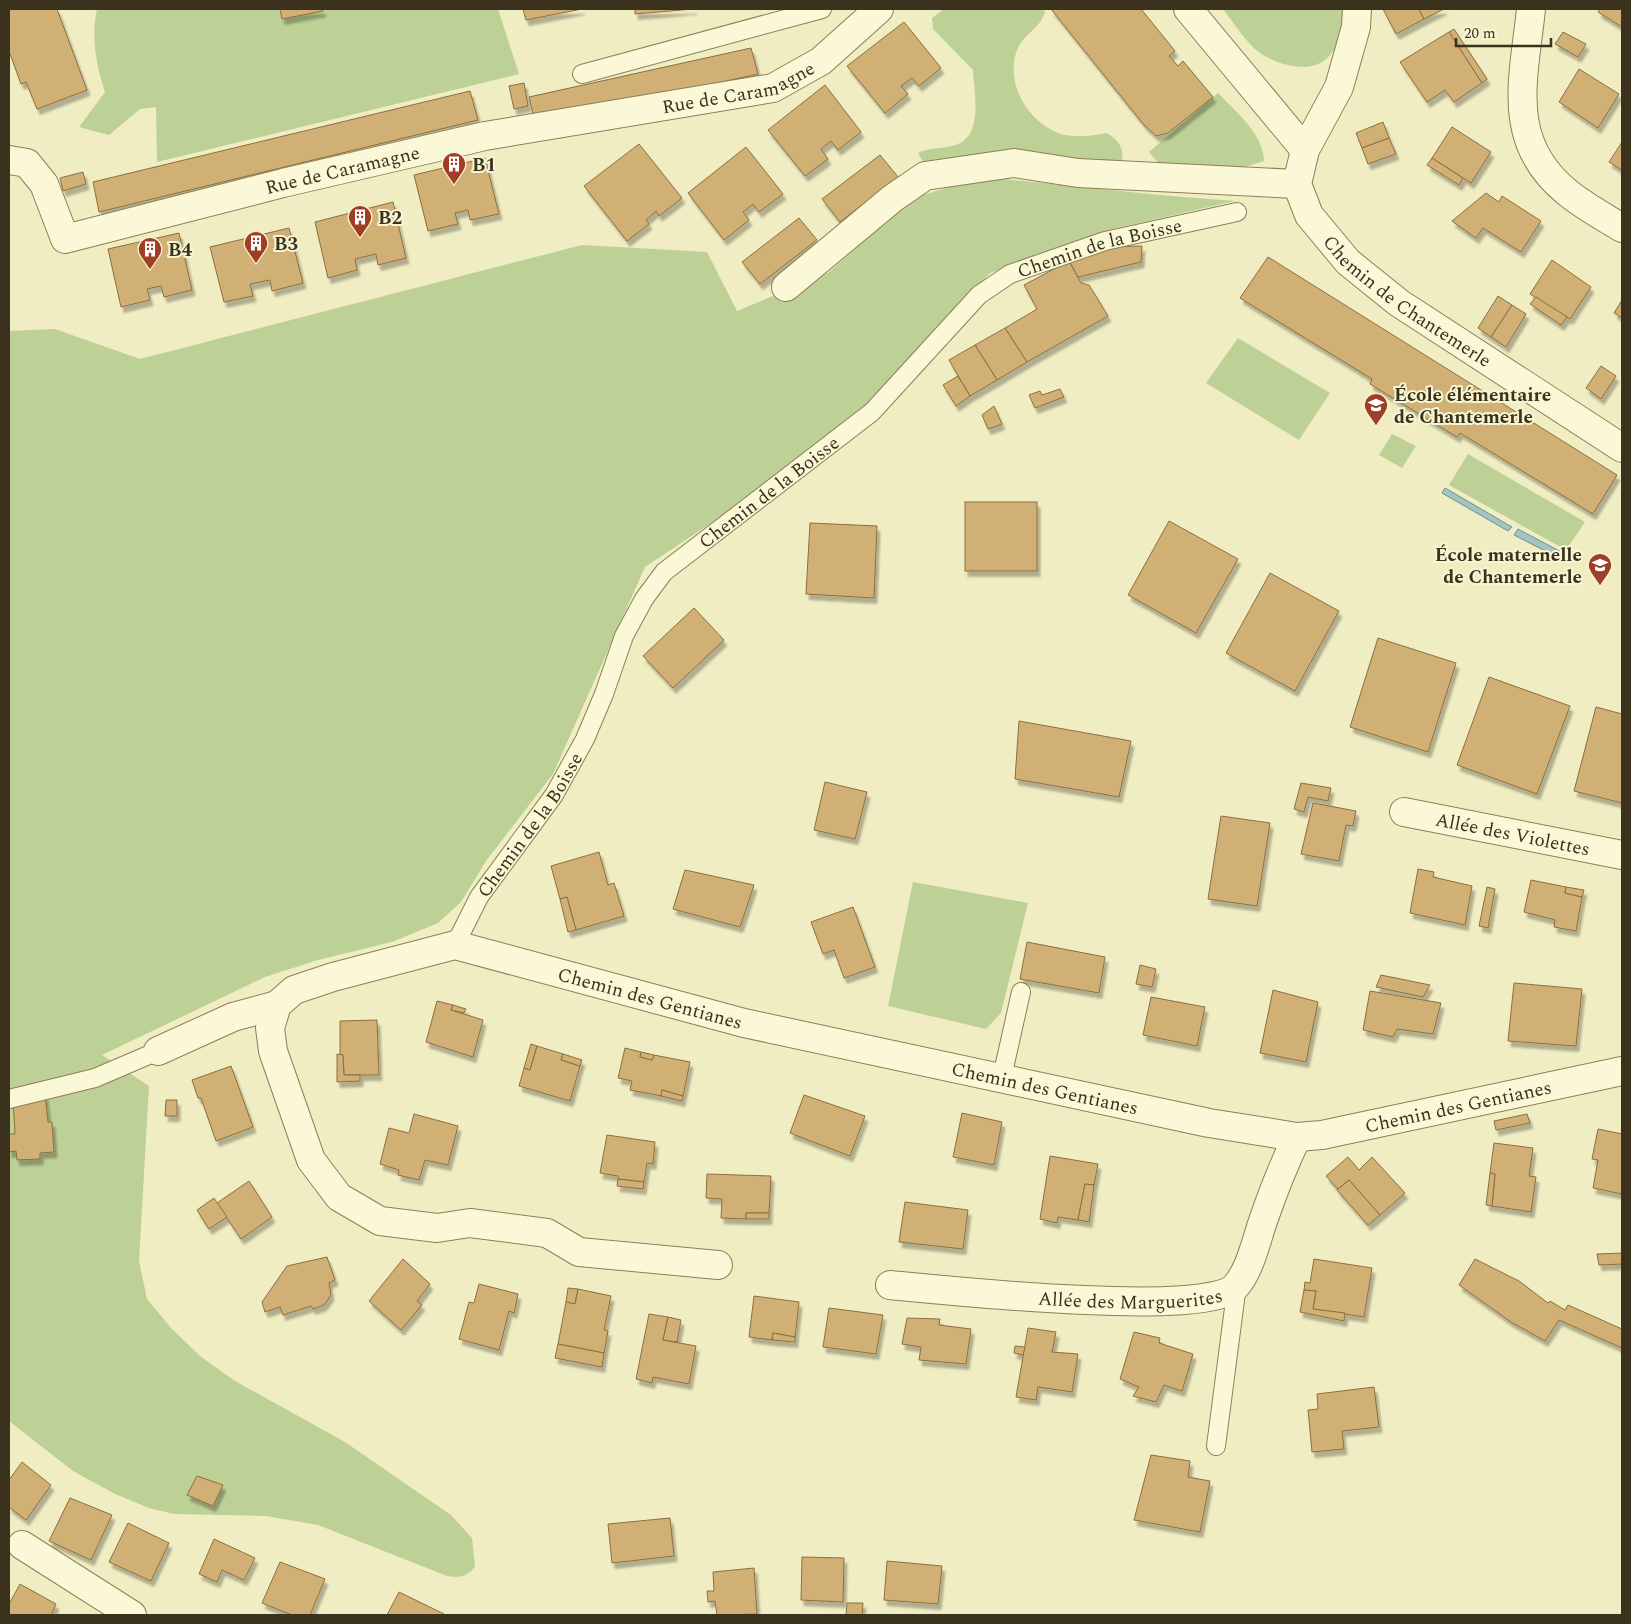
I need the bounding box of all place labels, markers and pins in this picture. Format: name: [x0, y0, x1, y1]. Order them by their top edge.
building icon: B1: [441, 151, 467, 185]
place label: B1: [472, 151, 496, 180]
building icon: B2: [347, 204, 373, 238]
place label: B2: [378, 204, 402, 233]
building icon: B3: [243, 230, 269, 264]
place label: B3: [274, 230, 298, 259]
building icon: B4: [137, 236, 163, 270]
place label: B4: [168, 236, 192, 265]
place label: École élémentaire de Chantemerle: [1394, 381, 1551, 432]
school or university icon: École élémentaire de Chantemerle: [1363, 392, 1389, 426]
place label: École maternelle de Chantemerle: [1435, 541, 1582, 592]
school or university icon: École maternelle de Chantemerle: [1587, 552, 1613, 586]

